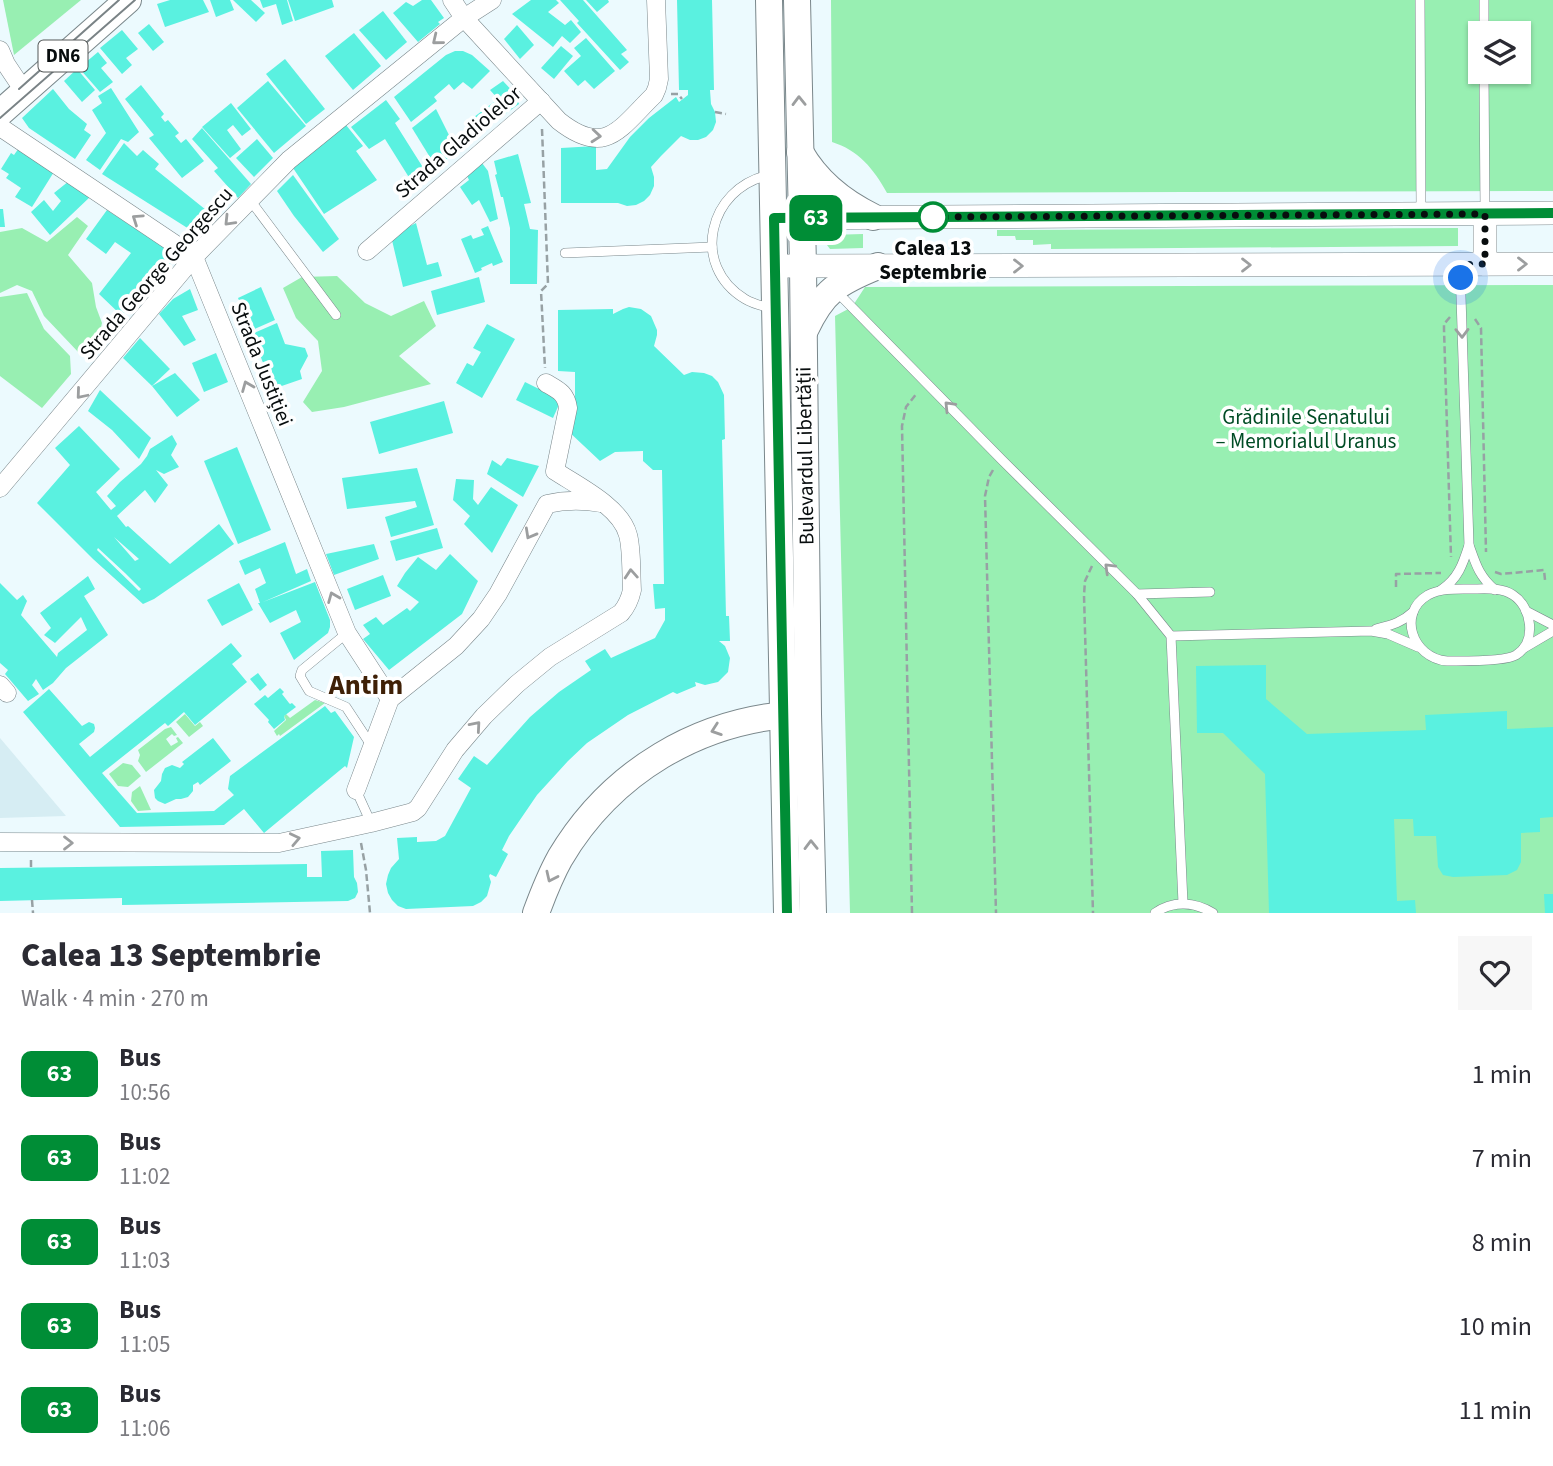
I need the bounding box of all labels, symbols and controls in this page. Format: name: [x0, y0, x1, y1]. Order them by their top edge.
map controls: [1468, 21, 1531, 84]
button: layers: [1468, 21, 1531, 84]
one-way arrow: [433, 32, 446, 44]
road number: DN6: [38, 40, 88, 72]
street label: Strada Gladiolelor: [388, 78, 528, 205]
one-way arrow: [791, 95, 807, 105]
one-way arrow: [591, 128, 602, 143]
street label: Strada George Georgescu: [72, 180, 240, 366]
line badge: 63: [784, 195, 848, 241]
text: 63: [803, 200, 829, 235]
marker: Calea 13 Septembrie: [918, 202, 948, 232]
one-way arrow: [224, 213, 237, 226]
one-way arrow: [132, 214, 145, 227]
place label: Calea 13 Septembrie: [879, 233, 987, 287]
one-way arrow: [1518, 256, 1528, 272]
one-way arrow: [1241, 257, 1252, 273]
one-way arrow: [1014, 258, 1024, 274]
your location: [1443, 260, 1478, 295]
street label: Strada Justiției: [223, 297, 301, 431]
one-way arrow: [1455, 328, 1470, 339]
street label: Bulevardul Libertății: [788, 367, 822, 545]
one-way arrow: [241, 381, 255, 393]
one-way arrow: [76, 386, 89, 398]
one-way arrow: [945, 401, 958, 414]
park label: Grădinile Senatului – Memorialul Uranus: [1216, 402, 1397, 456]
one-way arrow: [525, 527, 539, 540]
one-way arrow: [1104, 563, 1117, 576]
one-way arrow: [624, 568, 639, 579]
one-way arrow: [327, 591, 341, 603]
district label: Antim: [328, 665, 403, 705]
one-way arrow: [468, 721, 480, 734]
one-way arrow: [710, 722, 722, 736]
one-way arrow: [289, 833, 301, 848]
one-way arrow: [63, 835, 74, 851]
one-way arrow: [803, 839, 819, 850]
one-way arrow: [545, 870, 559, 882]
text: Calea 13 Septembrie: [21, 932, 321, 979]
button: heart: [1458, 936, 1532, 1010]
text: Walk · 4 min · 270 m: [21, 982, 209, 1015]
text: Bus: [119, 1039, 161, 1076]
text: 63: [47, 1056, 72, 1091]
text: 1 min: [1472, 1056, 1532, 1093]
text: 10:56: [119, 1076, 170, 1109]
text: Bus: [119, 1123, 161, 1160]
text: 63: [47, 1140, 72, 1175]
text: 7 min: [1472, 1140, 1532, 1177]
text: 11:02: [119, 1160, 170, 1193]
text: Bus: [119, 1207, 161, 1244]
text: 63: [47, 1224, 72, 1259]
text: 8 min: [1472, 1224, 1532, 1261]
text: 11:03: [119, 1244, 170, 1277]
text: Bus: [119, 1291, 161, 1328]
text: 63: [47, 1308, 72, 1343]
text: 10 min: [1459, 1308, 1532, 1345]
text: 11:05: [119, 1328, 170, 1361]
text: Bus: [119, 1375, 161, 1412]
text: 63: [47, 1392, 72, 1427]
text: 11 min: [1459, 1392, 1532, 1429]
text: 11:06: [119, 1412, 170, 1445]

